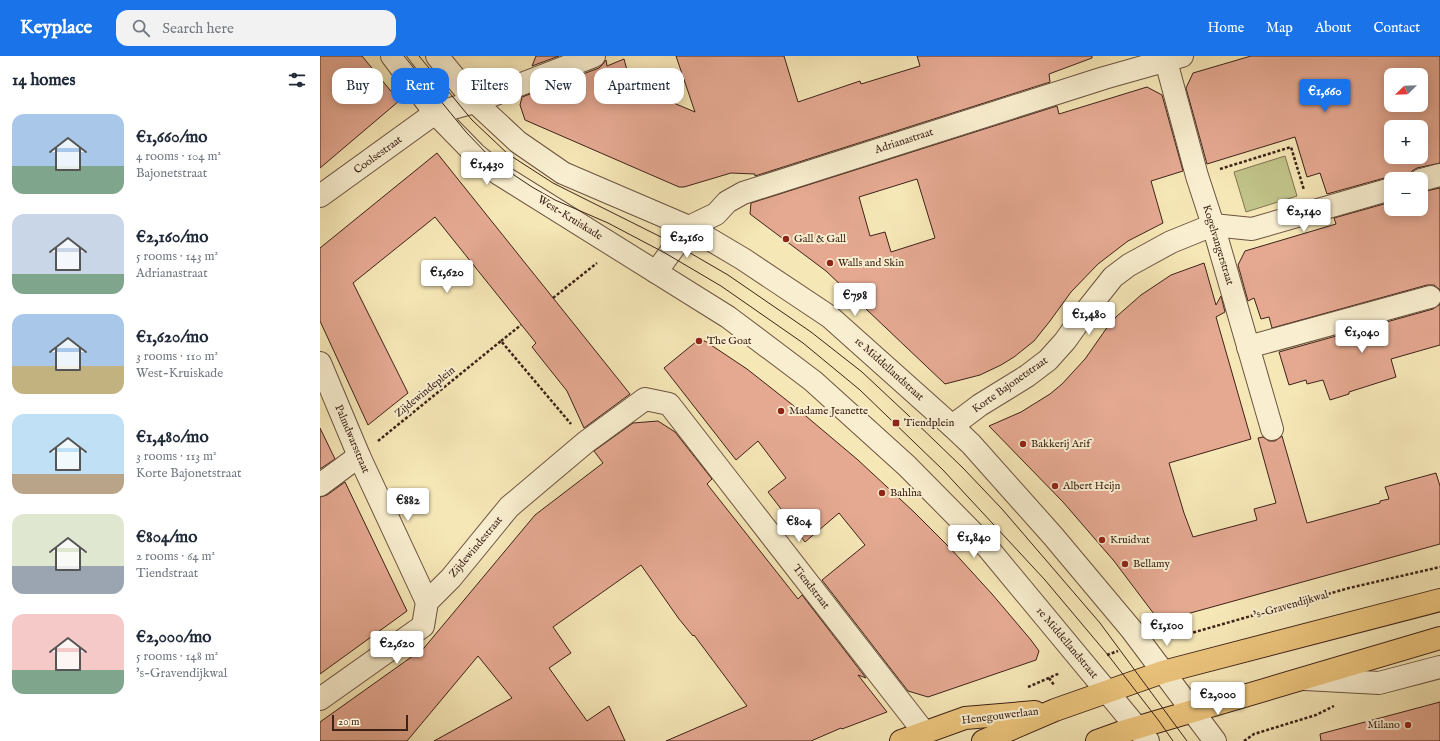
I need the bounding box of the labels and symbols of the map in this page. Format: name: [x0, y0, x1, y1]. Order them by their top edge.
north arrow: [1384, 68, 1428, 112]
pin: €1,660: [1292, 79, 1358, 113]
street label: Adrianastraat: [872, 125, 935, 157]
street label: Coolsestraat: [351, 133, 405, 177]
pin: €1,430: [454, 152, 520, 186]
street label: West-Kruiskade: [535, 193, 605, 243]
pin: €2,140: [1271, 199, 1337, 233]
street label: Kogelvangerstraat: [1199, 203, 1237, 287]
pin: €2,160: [654, 225, 720, 259]
place label: Gall & Gall: [794, 232, 846, 246]
marker: Gall & Gall: [781, 234, 791, 244]
place label: Walls and Skin: [838, 256, 904, 270]
marker: Walls and Skin: [825, 258, 835, 268]
pin: €1,620: [414, 260, 480, 294]
pin: €798: [831, 283, 879, 317]
pin: €1,480: [1056, 302, 1122, 336]
pin: €1,040: [1329, 320, 1395, 354]
place label: The Goat: [707, 334, 752, 348]
street label: 1e Middellandstraat: [851, 334, 927, 404]
marker: The Goat: [694, 336, 704, 346]
street label: Korte Bajonetstraat: [969, 354, 1051, 416]
street label: Zijdewindeplein: [392, 363, 458, 421]
street label: Palmdwarsstraat: [331, 403, 373, 476]
place label: Madame Jeanette: [789, 404, 868, 418]
marker: Madame Jeanette: [776, 406, 786, 416]
place label: Tiendplein: [904, 416, 955, 430]
marker: Tiendplein: [891, 418, 901, 428]
place label: Bakkerij Arif: [1031, 437, 1092, 451]
marker: Bakkerij Arif: [1018, 439, 1028, 449]
place label: Albert Heijn: [1062, 479, 1120, 493]
marker: Albert Heijn: [1050, 481, 1060, 491]
place label: Bahlna: [890, 486, 922, 500]
pin: €882: [384, 488, 432, 522]
marker: Bahlna: [877, 488, 887, 498]
pin: €804: [775, 509, 823, 543]
street label: Zijdewindestraat: [446, 513, 506, 581]
pin: €1,840: [941, 525, 1007, 559]
place label: Kruidvat: [1110, 533, 1150, 547]
marker: Kruidvat: [1097, 535, 1107, 545]
place label: Bellamy: [1133, 557, 1171, 571]
marker: Bellamy: [1120, 559, 1130, 569]
street label: Tiendstraat: [789, 562, 833, 612]
street label: 's-Gravendijkwal: [1252, 588, 1330, 622]
street label: 1e Middellandstraat: [1033, 604, 1101, 682]
pin: €1,100: [1134, 613, 1200, 647]
pin: €2,620: [364, 631, 430, 665]
pin: €2,000: [1185, 682, 1251, 716]
street label: Henegouwerlaan: [961, 704, 1039, 728]
scale bar: [332, 713, 408, 732]
place label: Milano: [1367, 718, 1400, 732]
marker: Milano: [1403, 720, 1413, 730]

